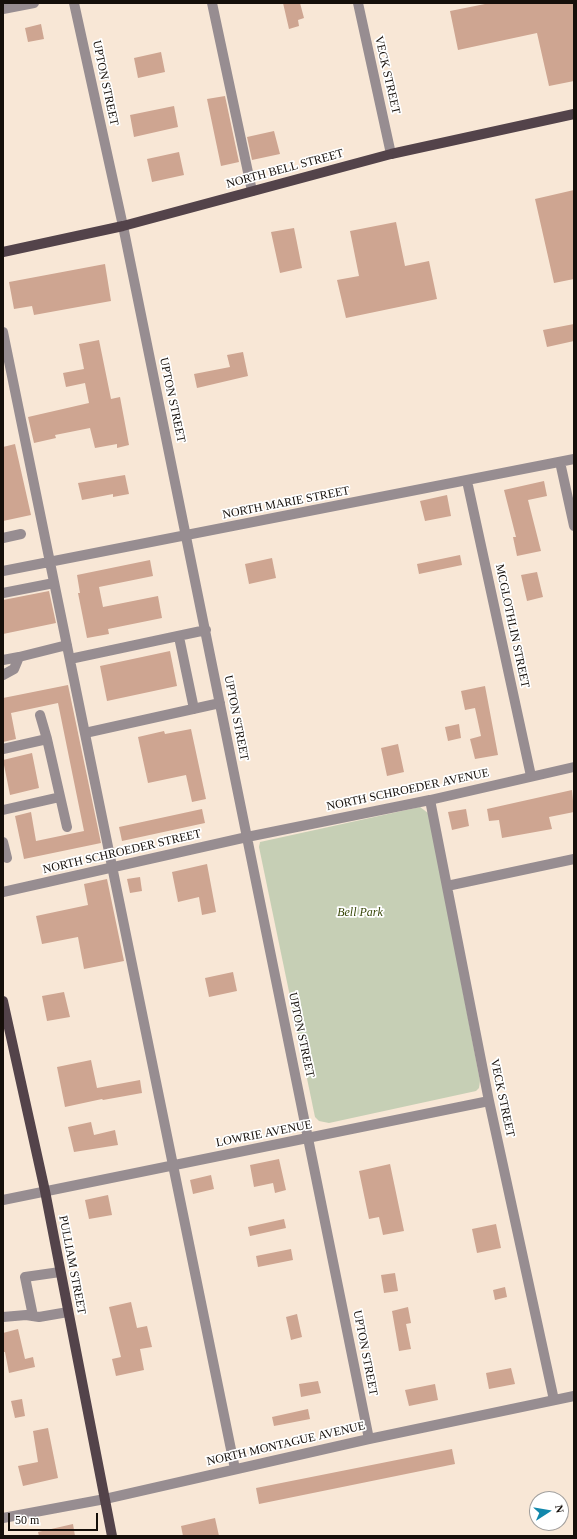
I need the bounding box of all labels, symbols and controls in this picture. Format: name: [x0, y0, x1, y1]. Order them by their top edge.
street label: VECK STREET: [371, 35, 403, 115]
street label: UPTON STREET: [89, 39, 121, 127]
street label: NORTH BELL STREET: [225, 146, 345, 192]
street label: UPTON STREET: [156, 356, 188, 444]
street label: NORTH MARIE STREET: [221, 484, 351, 522]
street label: MCGLOTHLIN STREET: [492, 563, 532, 689]
street label: UPTON STREET: [221, 674, 251, 762]
street label: NORTH SCHROEDER AVENUE: [325, 766, 491, 814]
street label: NORTH SCHROEDER STREET: [41, 827, 203, 877]
park label: Bell Park: [337, 906, 383, 920]
street label: UPTON STREET: [285, 991, 317, 1079]
street label: VECK STREET: [487, 1058, 517, 1138]
street label: LOWRIE AVENUE: [215, 1118, 313, 1150]
street label: PULLIAM STREET: [55, 1214, 89, 1316]
street label: UPTON STREET: [350, 1309, 380, 1397]
street label: NORTH MONTAGUE AVENUE: [205, 1419, 367, 1469]
north arrow: [529, 1491, 569, 1531]
text: N: [553, 1504, 566, 1514]
scale bar: [10, 1505, 100, 1531]
text: 50 m: [15, 1513, 39, 1527]

